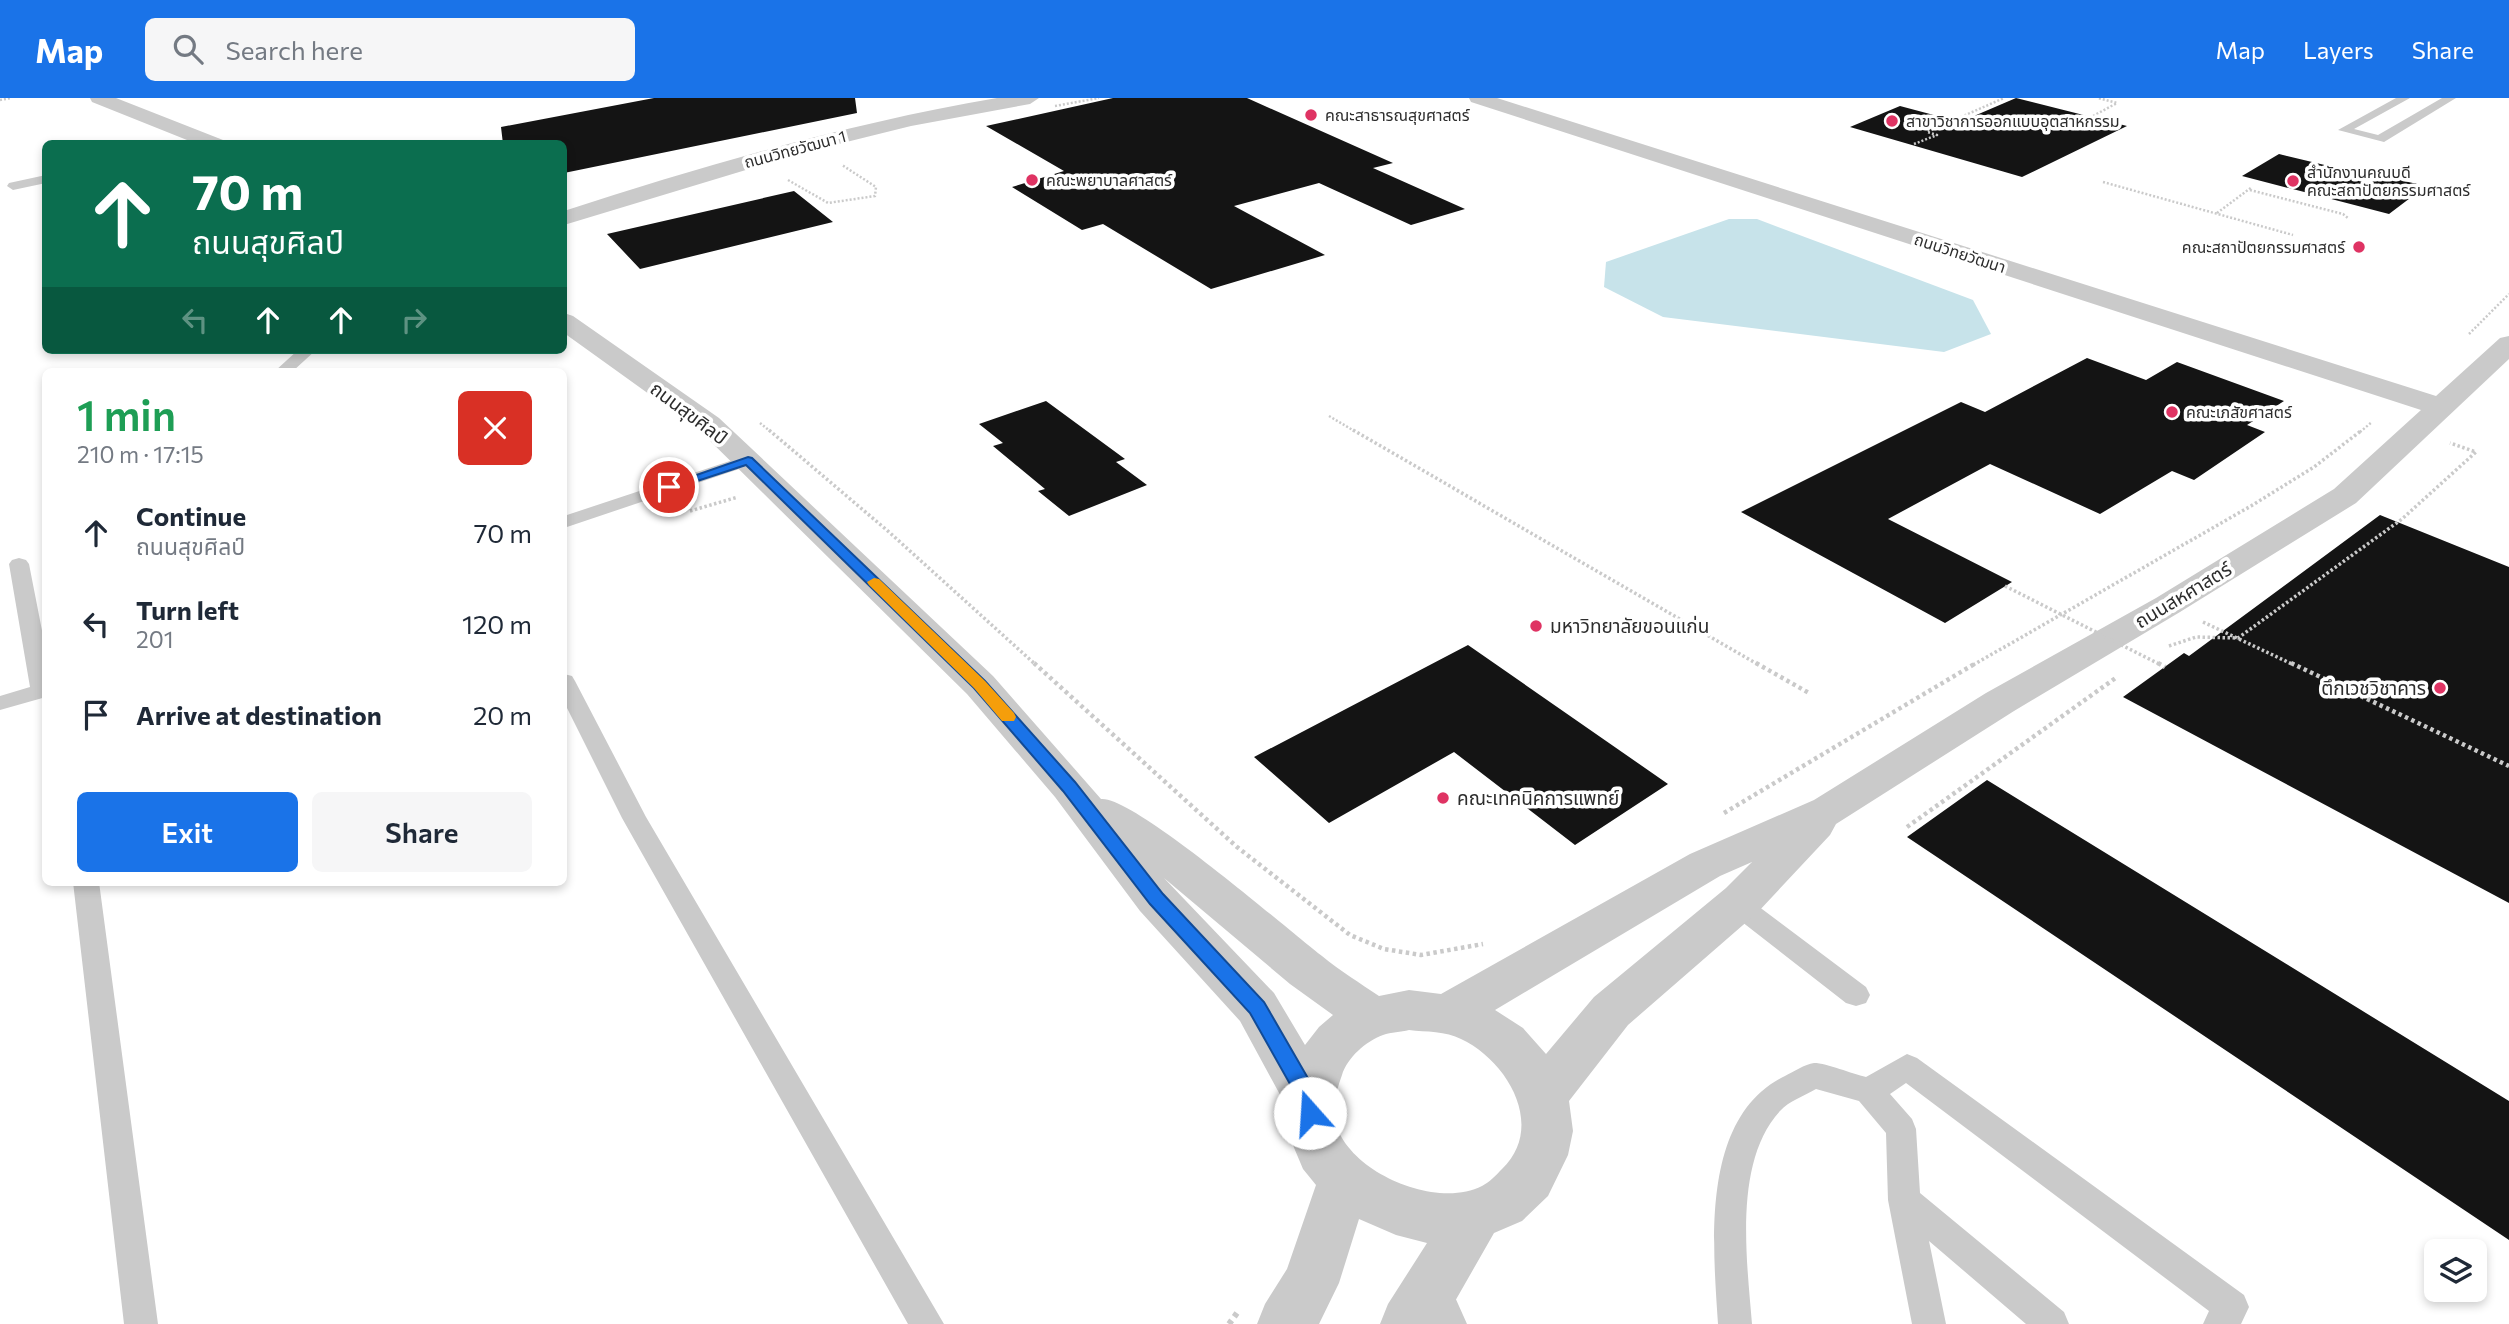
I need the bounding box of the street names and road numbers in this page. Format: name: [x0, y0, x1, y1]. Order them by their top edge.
street label: ถนนวิทยวัฒนา 1: [742, 126, 848, 171]
street label: ถนนวิทยวัฒนา: [1912, 229, 2008, 276]
street label: ถนนสุขศิลป์: [646, 376, 732, 450]
street label: ถนนสหศาสตร์: [2130, 556, 2236, 632]

